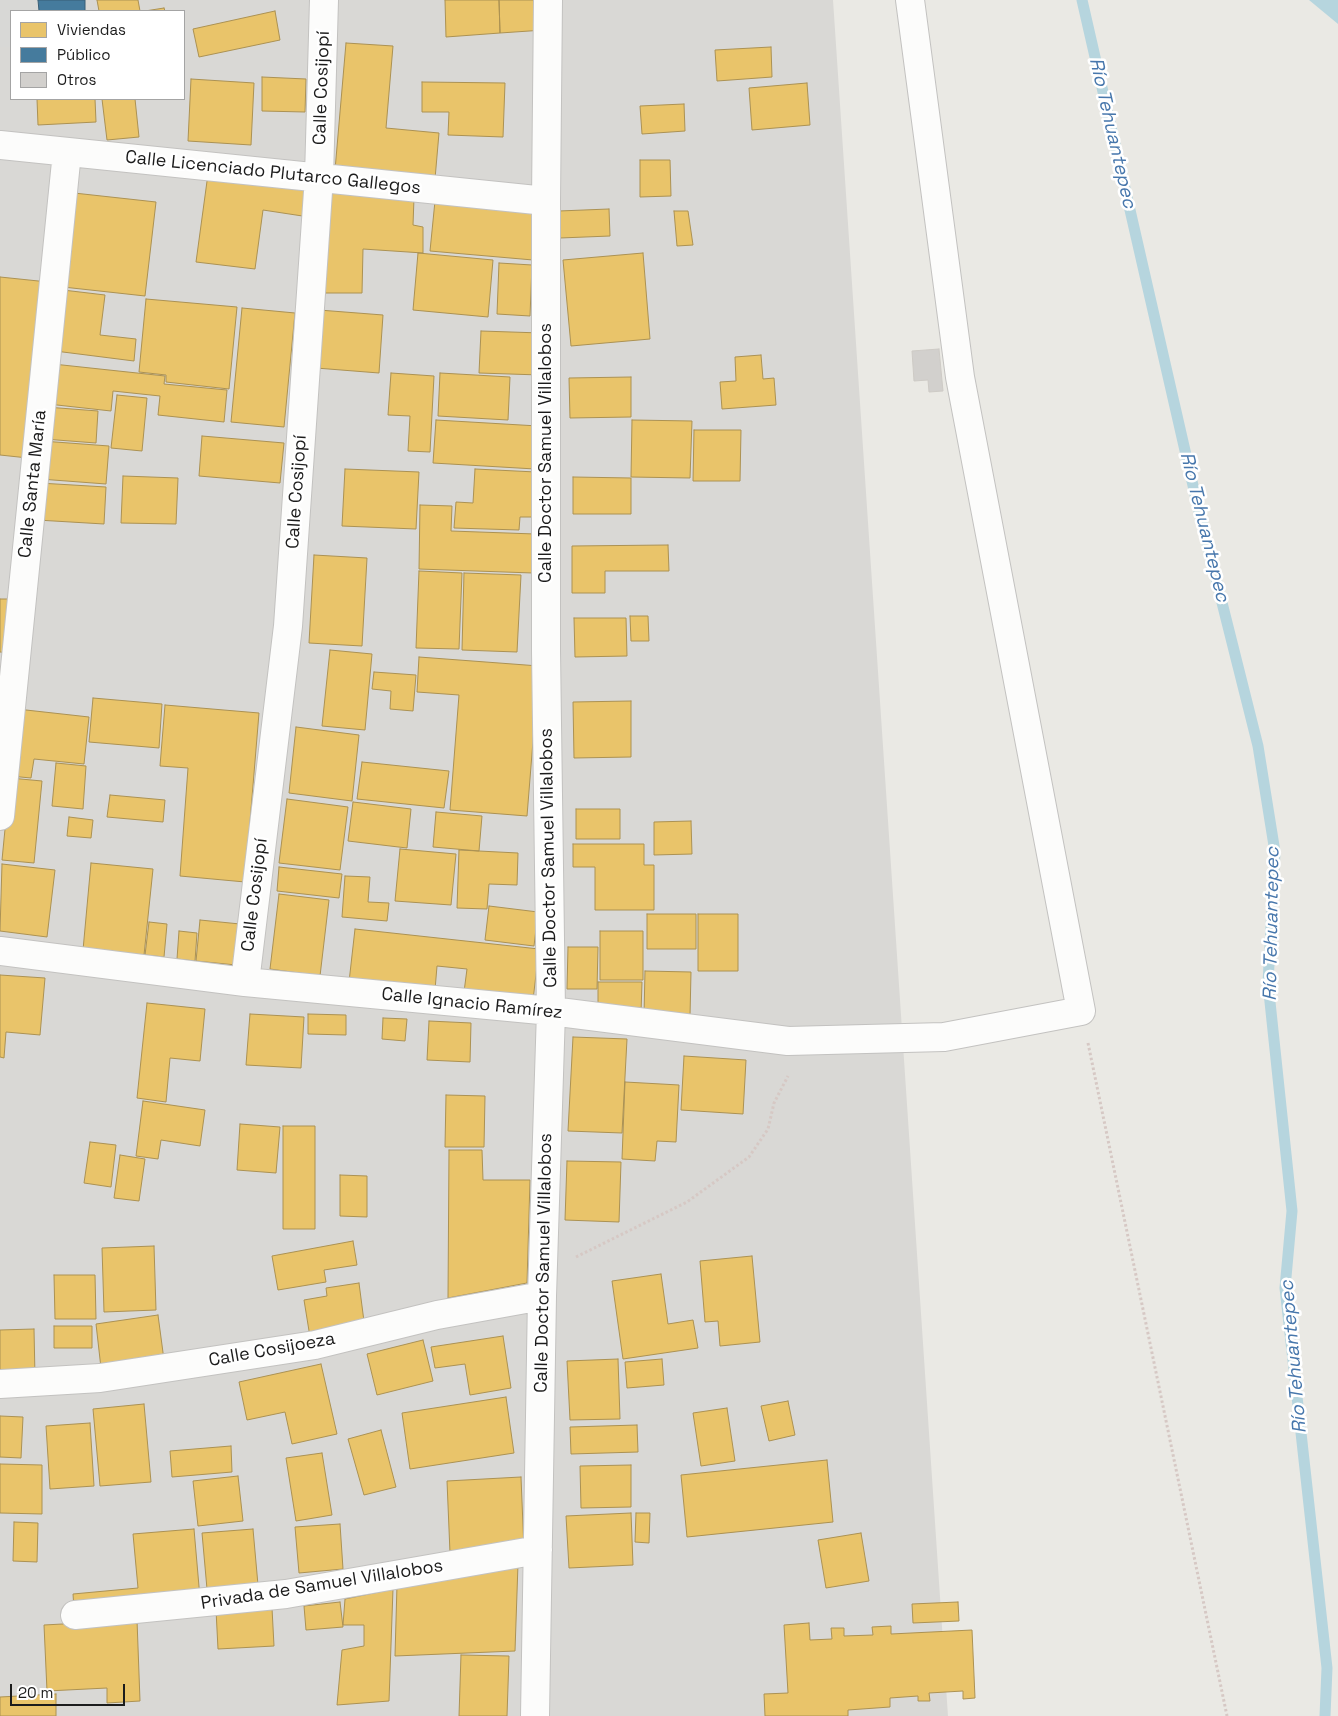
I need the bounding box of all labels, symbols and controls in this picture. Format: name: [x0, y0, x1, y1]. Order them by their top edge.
legend: [10, 10, 185, 100]
text: Viviendas: [57, 20, 126, 39]
street label: Calle Cosijopí: [309, 31, 335, 145]
text: Público: [57, 45, 110, 64]
water label: Río Tehuantepec: [1084, 56, 1140, 210]
text: Otros: [57, 70, 97, 89]
street label: Calle Licenciado Plutarco Gallegos: [124, 147, 422, 199]
street label: Calle Doctor Samuel Villalobos: [535, 323, 557, 583]
street label: Calle Santa María: [14, 409, 52, 559]
street label: Calle Cosijopí: [282, 434, 312, 550]
water label: Río Tehuantepec: [1174, 450, 1234, 604]
street label: Calle Doctor Samuel Villalobos: [536, 728, 562, 988]
street label: Calle Cosijopí: [237, 837, 273, 953]
water label: Río Tehuantepec: [1259, 847, 1285, 1001]
street label: Calle Ignacio Ramírez: [380, 984, 564, 1024]
street label: Calle Doctor Samuel Villalobos: [531, 1133, 557, 1393]
water label: Río Tehuantepec: [1276, 1279, 1312, 1435]
street label: Calle Cosijoeza: [207, 1328, 337, 1372]
street label: Privada de Samuel Villalobos: [199, 1555, 445, 1615]
scale bar: [12, 1674, 128, 1706]
text: 20 m: [18, 1683, 53, 1702]

